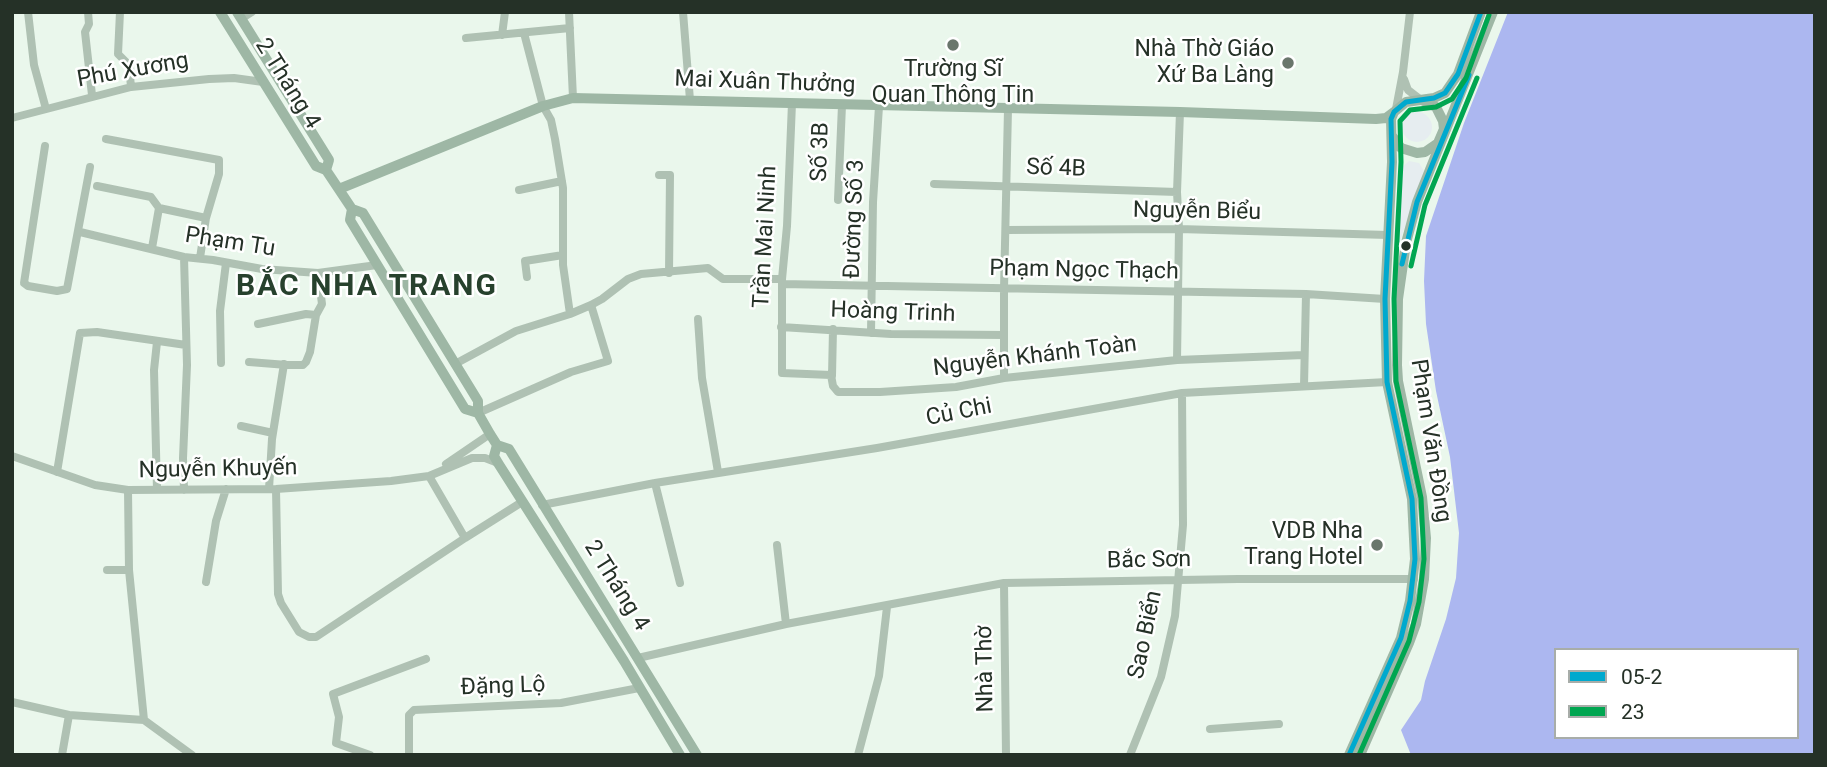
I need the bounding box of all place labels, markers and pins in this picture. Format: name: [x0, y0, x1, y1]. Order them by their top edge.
place label: Nhà Thờ Giáo Xứ Ba Làng: [1135, 36, 1274, 90]
marker: Trường Sĩ Quan Thông Tin: [945, 37, 961, 53]
marker: Nhà Thờ Giáo Xứ Ba Làng: [1280, 55, 1296, 71]
place label: Trường Sĩ Quan Thông Tin: [872, 56, 1034, 110]
unlabelled marker: [1399, 239, 1413, 253]
place label: VDB Nha Trang Hotel: [1244, 518, 1363, 572]
marker: VDB Nha Trang Hotel: [1369, 537, 1385, 553]

